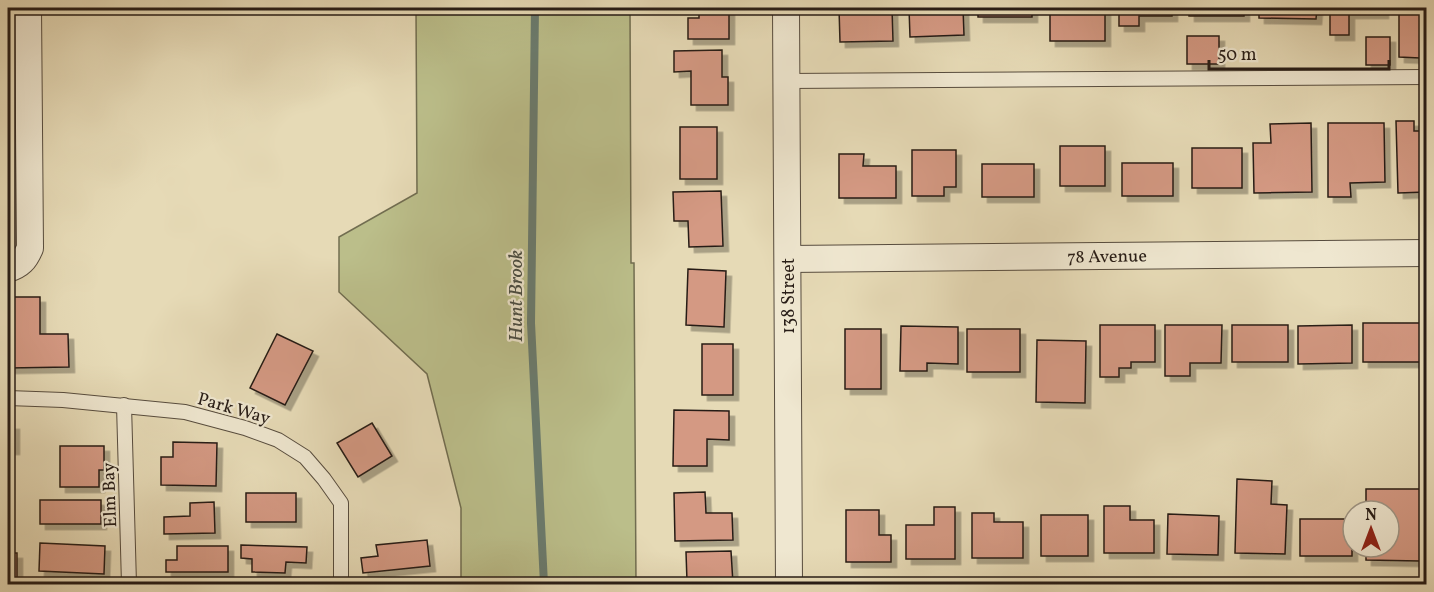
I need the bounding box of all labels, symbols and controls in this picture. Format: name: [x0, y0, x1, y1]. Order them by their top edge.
scale bar: [1209, 33, 1389, 71]
text: 50 m: [1218, 43, 1257, 68]
street label: 78 Avenue: [1067, 244, 1147, 271]
water label: Hunt Brook: [503, 250, 531, 342]
street label: 138 Street: [777, 258, 802, 334]
street label: Park Way: [194, 387, 273, 432]
street label: Elm Bay: [97, 462, 124, 528]
north arrow: [1341, 499, 1401, 559]
text: N: [1365, 505, 1377, 527]

